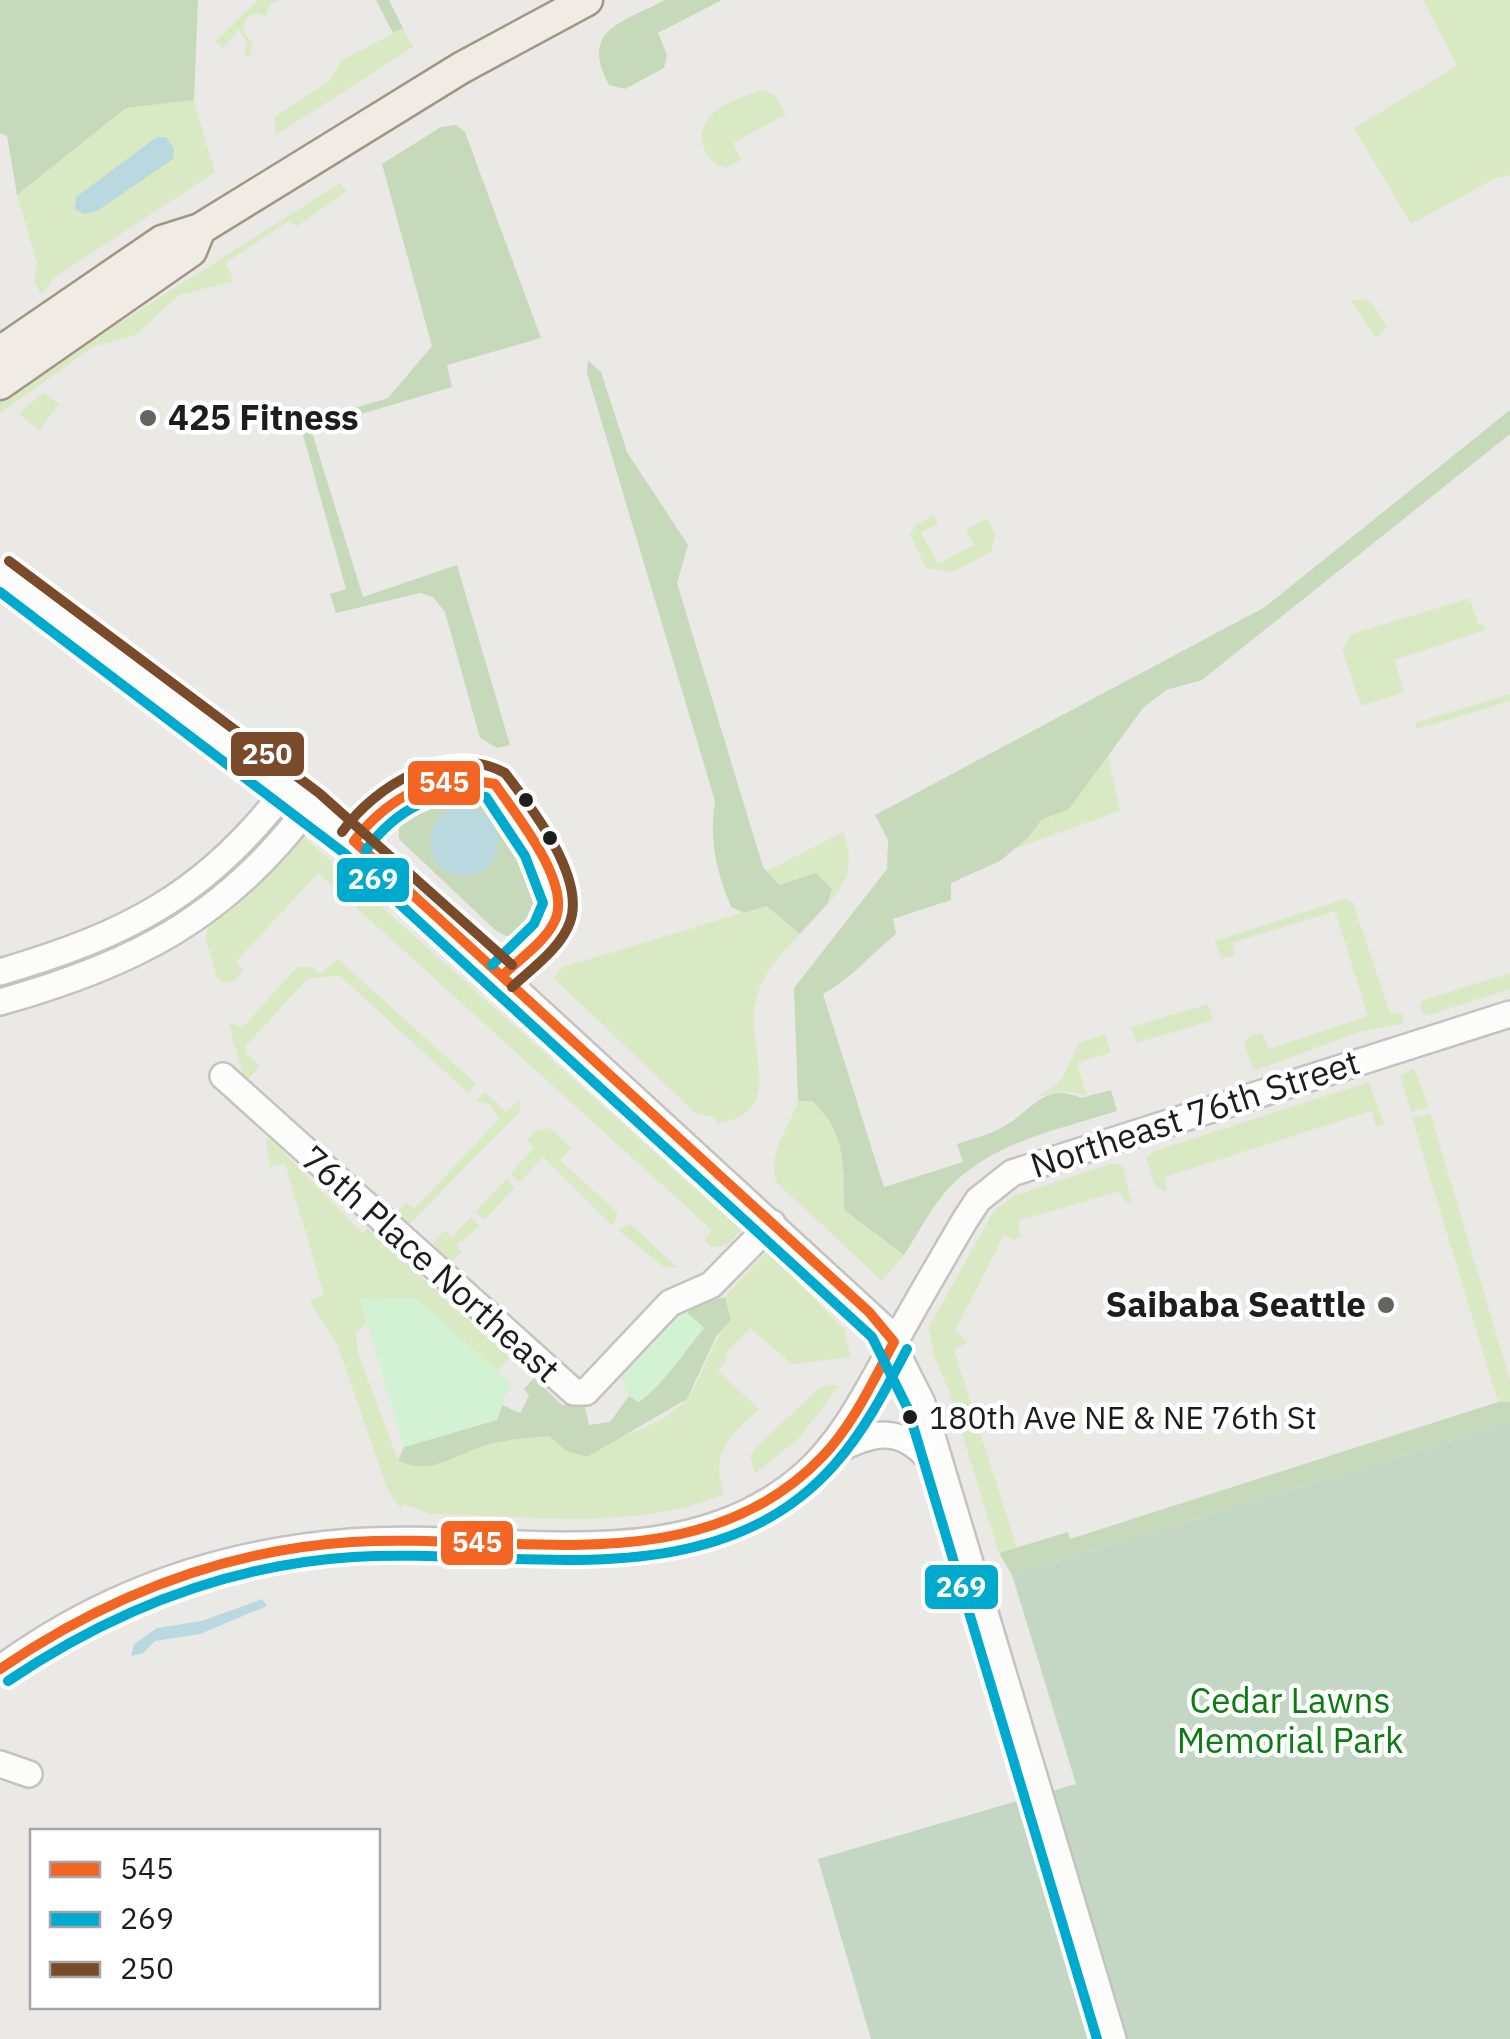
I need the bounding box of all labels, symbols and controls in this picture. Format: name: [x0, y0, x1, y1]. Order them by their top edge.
place label: 425 Fitness: [168, 394, 359, 440]
marker: 425 Fitness: [137, 407, 159, 429]
line badge: 250: [229, 730, 306, 778]
text: 250: [242, 735, 292, 772]
line badge: 545: [406, 759, 482, 807]
text: 545: [419, 763, 469, 800]
unlabelled marker: [516, 790, 536, 810]
unlabelled marker: [540, 828, 560, 848]
line badge: 269: [335, 856, 411, 904]
text: 269: [348, 860, 398, 897]
street label: Northeast 76th Street: [1024, 1038, 1365, 1188]
street label: 76th Place Northeast: [291, 1135, 570, 1392]
place label: Saibaba Seattle: [1105, 1281, 1366, 1327]
marker: Saibaba Seattle: [1375, 1294, 1397, 1316]
place label: 180th Ave NE & NE 76th St: [929, 1396, 1317, 1438]
marker: 180th Ave NE & NE 76th St: [900, 1407, 920, 1427]
line badge: 545: [439, 1519, 515, 1567]
text: 545: [452, 1523, 502, 1560]
line badge: 269: [923, 1563, 1000, 1611]
text: 269: [936, 1568, 986, 1605]
park label: Cedar Lawns Memorial Park: [1177, 1677, 1403, 1763]
legend: [30, 1829, 380, 2009]
text: 545: [120, 1848, 174, 1887]
text: 269: [120, 1898, 174, 1937]
text: 250: [120, 1948, 174, 1987]

